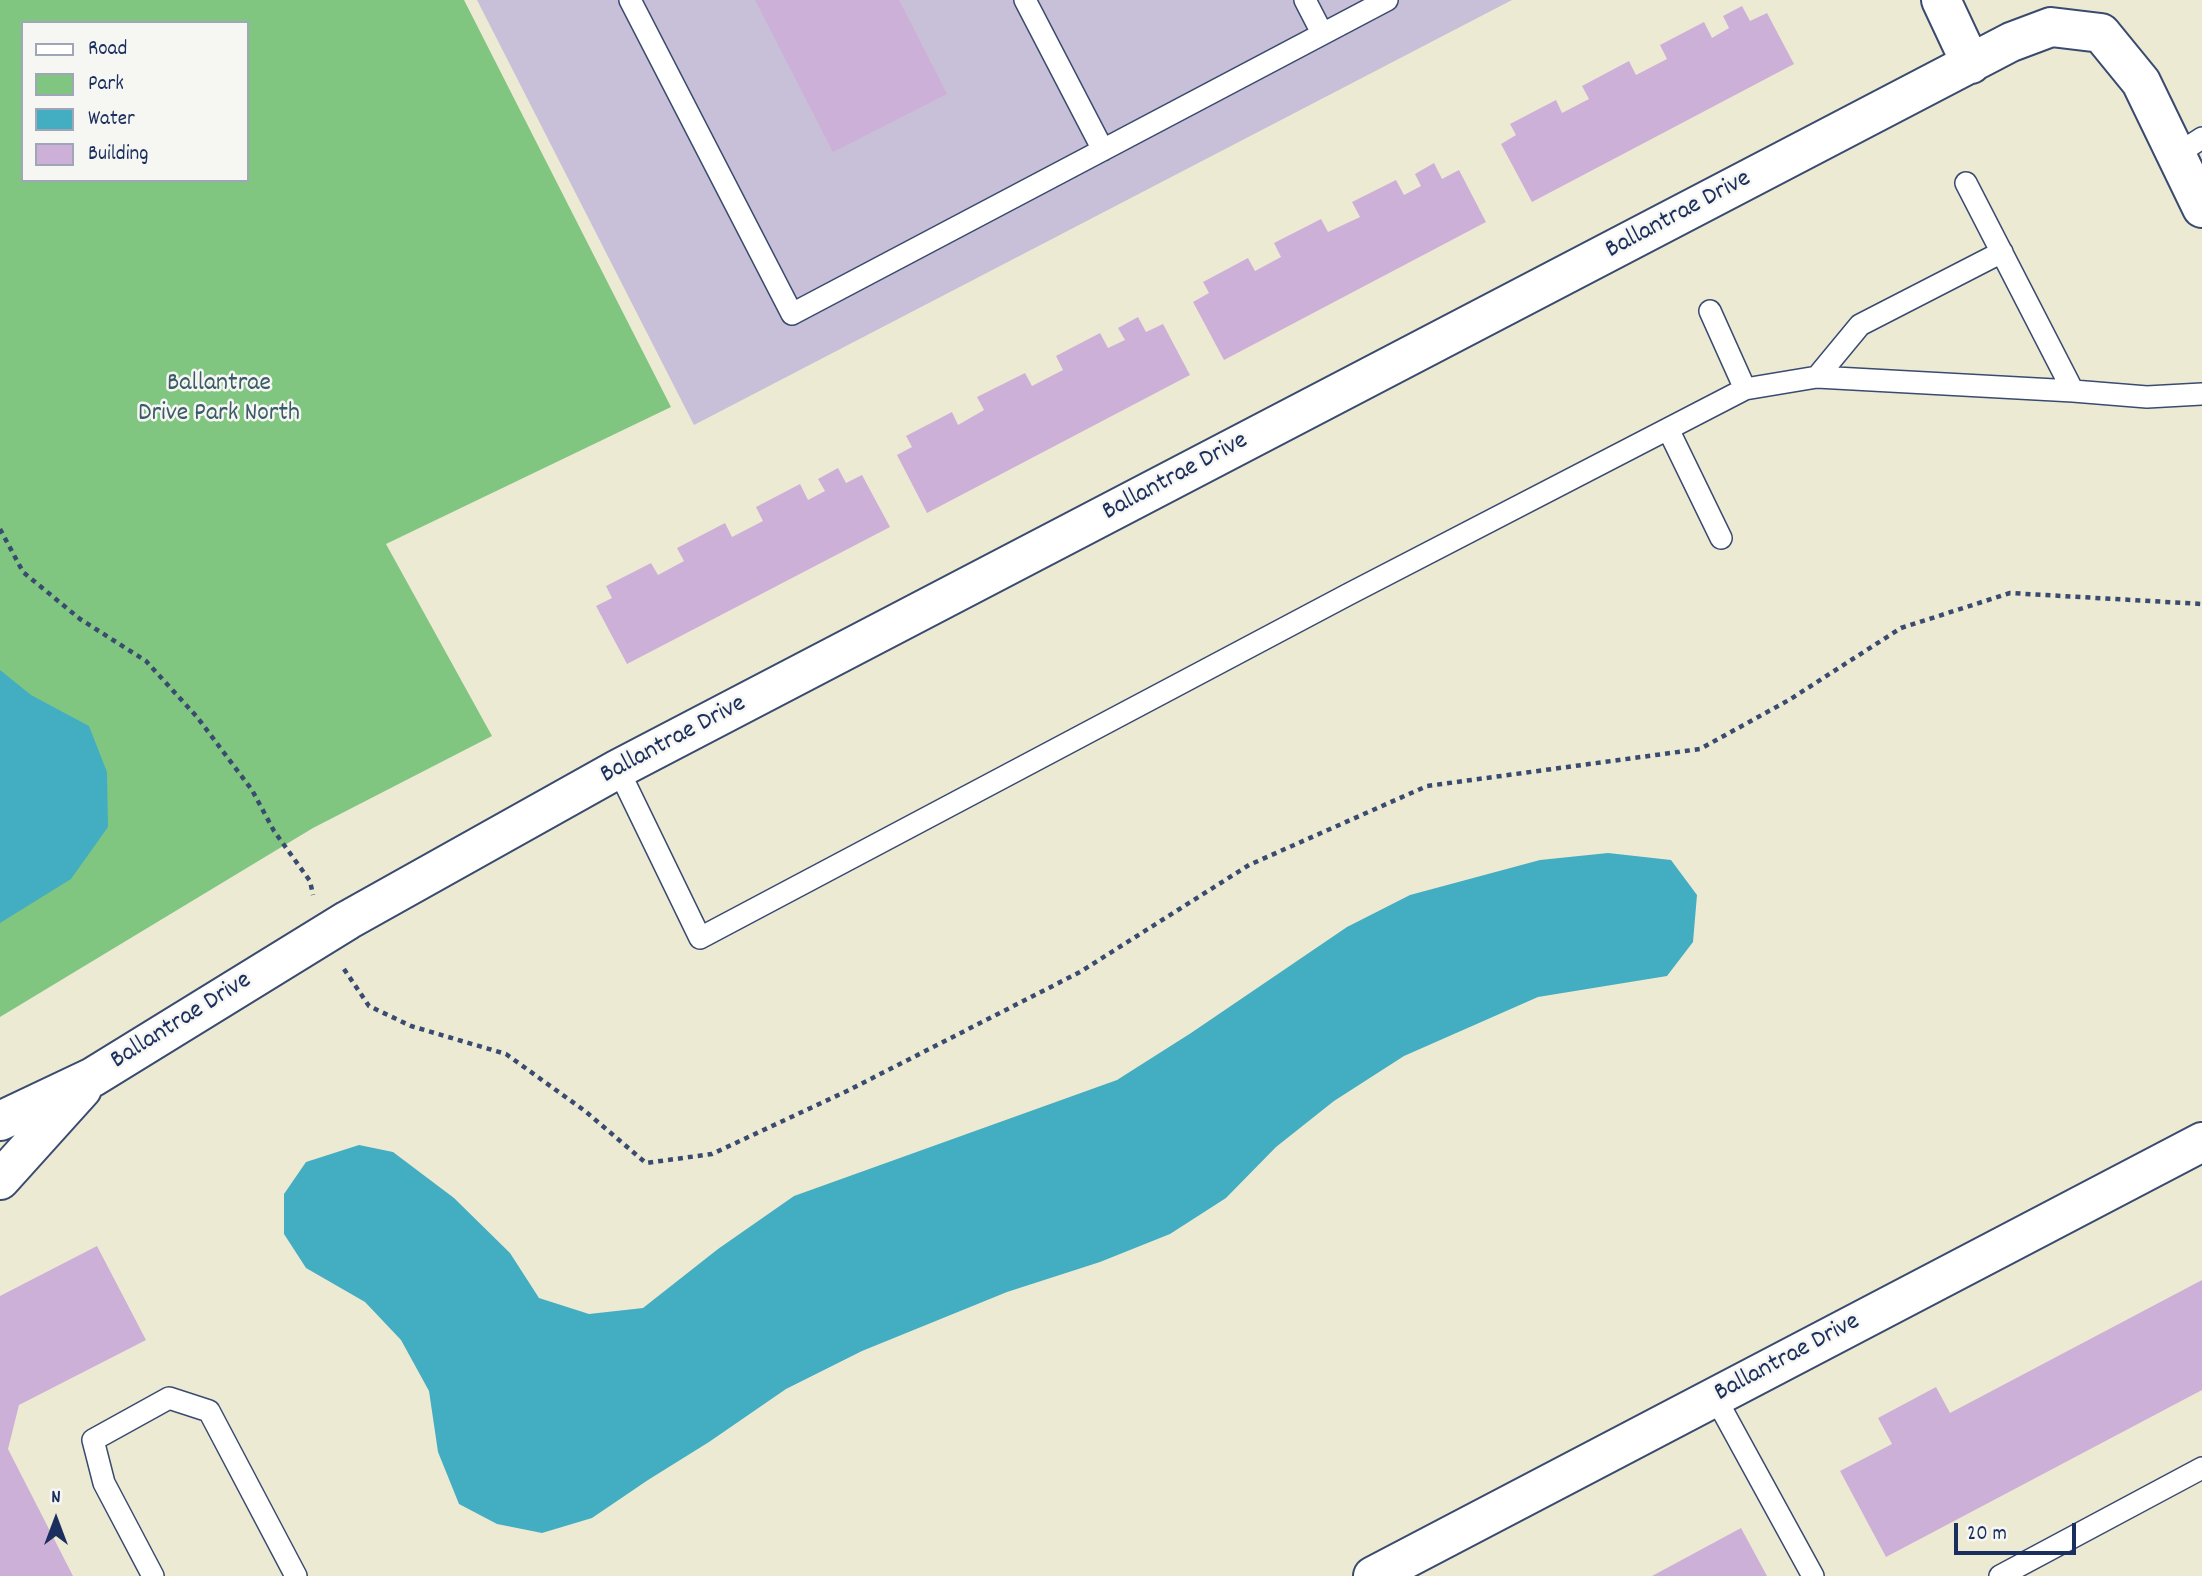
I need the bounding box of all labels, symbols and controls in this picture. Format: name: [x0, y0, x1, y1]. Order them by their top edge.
legend: [21, 21, 248, 182]
text: Road: [88, 35, 127, 65]
text: Park: [88, 70, 124, 100]
text: Water: [88, 105, 135, 135]
text: Building: [88, 140, 148, 170]
street label: Ballantrae Drive: [1601, 165, 1757, 267]
park label: Ballantrae Drive Park North: [138, 369, 300, 430]
street label: Ballantrae Drive: [1098, 427, 1254, 529]
street label: Ballantrae Drive: [596, 690, 752, 792]
street label: Ballantrae Drive: [106, 966, 258, 1078]
street label: Ballantrae Drive: [1710, 1308, 1866, 1410]
north arrow: [21, 1485, 91, 1555]
text: N: [51, 1485, 61, 1512]
scale bar: [1957, 1510, 2080, 1554]
text: 20 m: [1967, 1520, 2007, 1550]

